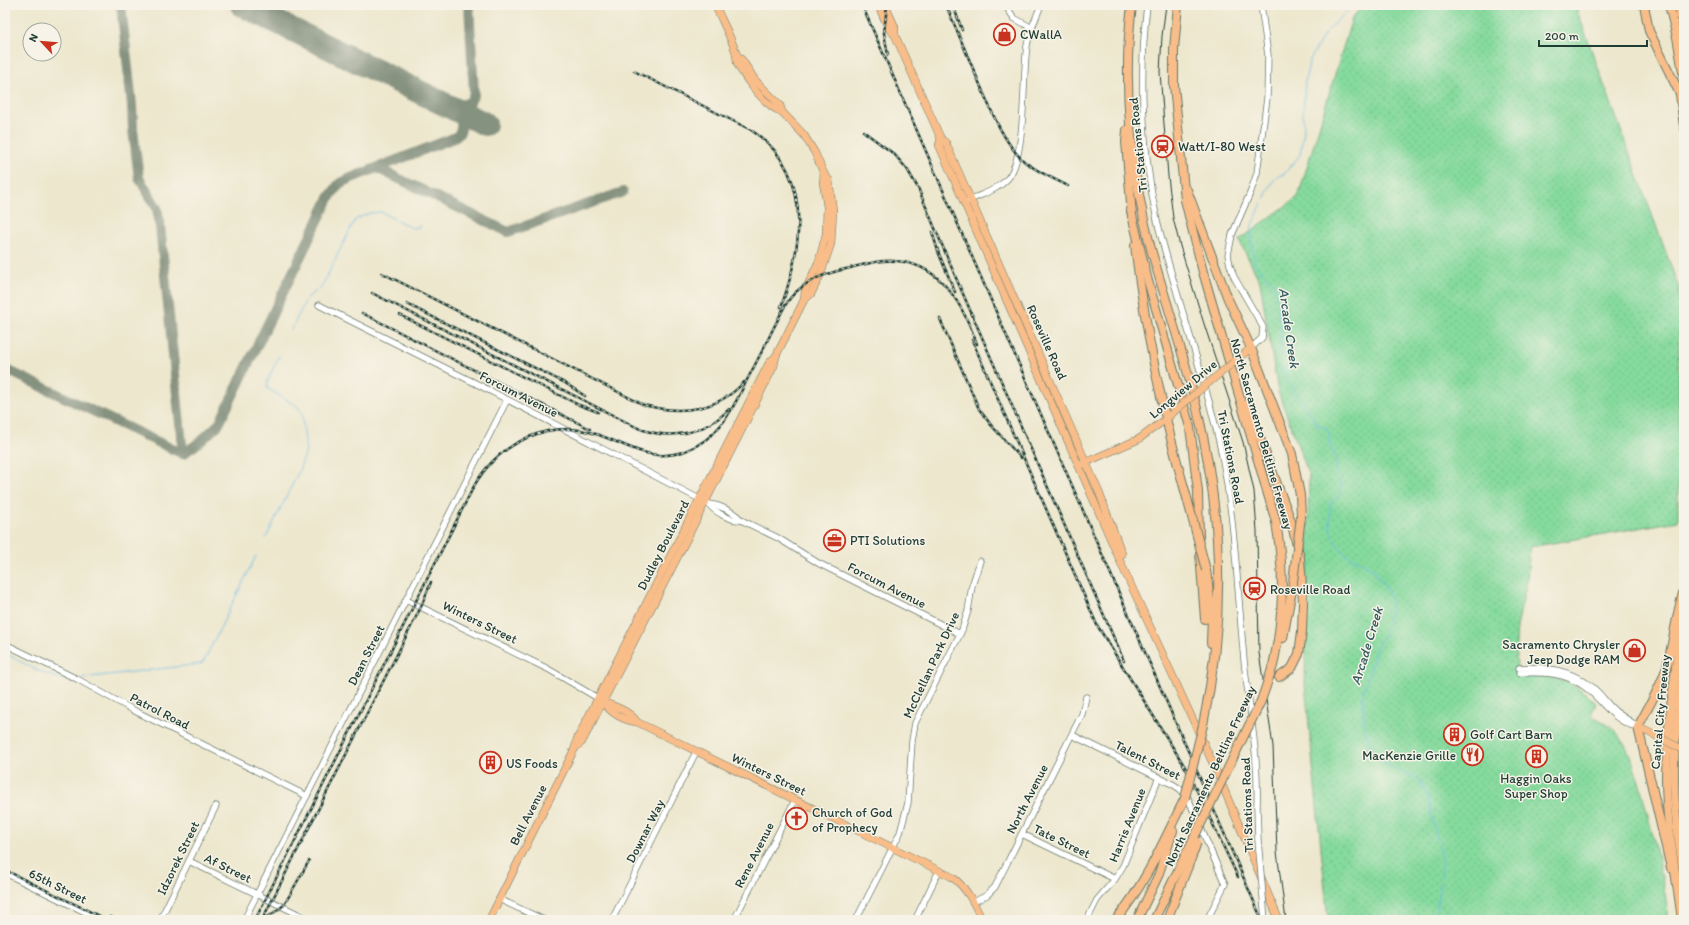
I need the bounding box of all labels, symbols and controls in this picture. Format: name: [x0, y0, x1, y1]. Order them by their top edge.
shop icon: CWallA: [991, 21, 1017, 47]
north arrow: [22, 22, 62, 62]
scale bar: [1539, 22, 1647, 48]
place label: CWallA: [1020, 27, 1063, 42]
text: 200 m: [1545, 29, 1579, 43]
text: N: [26, 32, 41, 44]
street label: Tri Stations Road: [1126, 97, 1150, 193]
station icon: Watt/I-80 West: [1150, 133, 1176, 159]
place label: Watt/I-80 West: [1178, 139, 1266, 154]
water label: Arcade Creek: [1275, 287, 1303, 370]
street label: Roseville Road: [1024, 302, 1070, 382]
street label: North Sacramento Beltline Freeway: [1228, 337, 1296, 531]
street label: Longview Drive: [1146, 356, 1220, 422]
street label: Forcum Avenue: [477, 368, 561, 420]
street label: Tri Stations Road: [1215, 409, 1247, 505]
street label: Dudley Boulevard: [634, 497, 692, 593]
office icon: PTI Solutions: [822, 527, 848, 553]
place label: PTI Solutions: [850, 533, 925, 548]
street label: Forcum Avenue: [845, 559, 929, 611]
station icon: Roseville Road: [1242, 576, 1268, 602]
place label: Roseville Road: [1270, 582, 1350, 597]
street label: Winters Street: [440, 597, 520, 647]
water label: Arcade Creek: [1347, 604, 1387, 687]
street label: McClellan Park Drive: [900, 609, 962, 721]
street label: Dean Street: [344, 622, 388, 688]
place label: Sacramento Chrysler Jeep Dodge RAM: [1502, 637, 1620, 667]
shop icon: Sacramento Chrysler Jeep Dodge RAM: [1622, 638, 1648, 664]
street label: Capital City Freeway: [1648, 654, 1672, 770]
street label: North Sacramento Beltline Freeway: [1161, 683, 1259, 869]
street label: Patrol Road: [128, 690, 192, 732]
building icon: Golf Cart Barn: [1441, 721, 1467, 747]
place label: Golf Cart Barn: [1470, 727, 1553, 742]
street label: Talent Street: [1113, 737, 1183, 783]
restaurant icon: MacKenzie Grille: [1459, 742, 1485, 768]
building icon: Haggin Oaks Super Shop: [1523, 743, 1549, 769]
place label: MacKenzie Grille: [1362, 748, 1456, 763]
street label: Winters Street: [729, 749, 809, 799]
building icon: US Foods: [477, 750, 503, 776]
place label: US Foods: [506, 756, 558, 771]
street label: Tri Stations Road: [1238, 757, 1256, 853]
street label: North Avenue: [1003, 762, 1051, 836]
place label: Haggin Oaks Super Shop: [1500, 771, 1572, 801]
street label: Bell Avenue: [506, 782, 550, 848]
street label: Harris Avenue: [1105, 786, 1149, 864]
street label: Downar Way: [623, 797, 667, 865]
place label: Church of God of Prophecy: [812, 805, 893, 835]
church icon: Church of God of Prophecy: [784, 806, 810, 832]
street label: Idzorek Street: [154, 819, 202, 897]
street label: Rene Avenue: [731, 820, 777, 890]
street label: Tate Street: [1031, 821, 1093, 861]
street label: Af Street: [202, 850, 254, 886]
street label: 65th Street: [27, 866, 90, 907]

